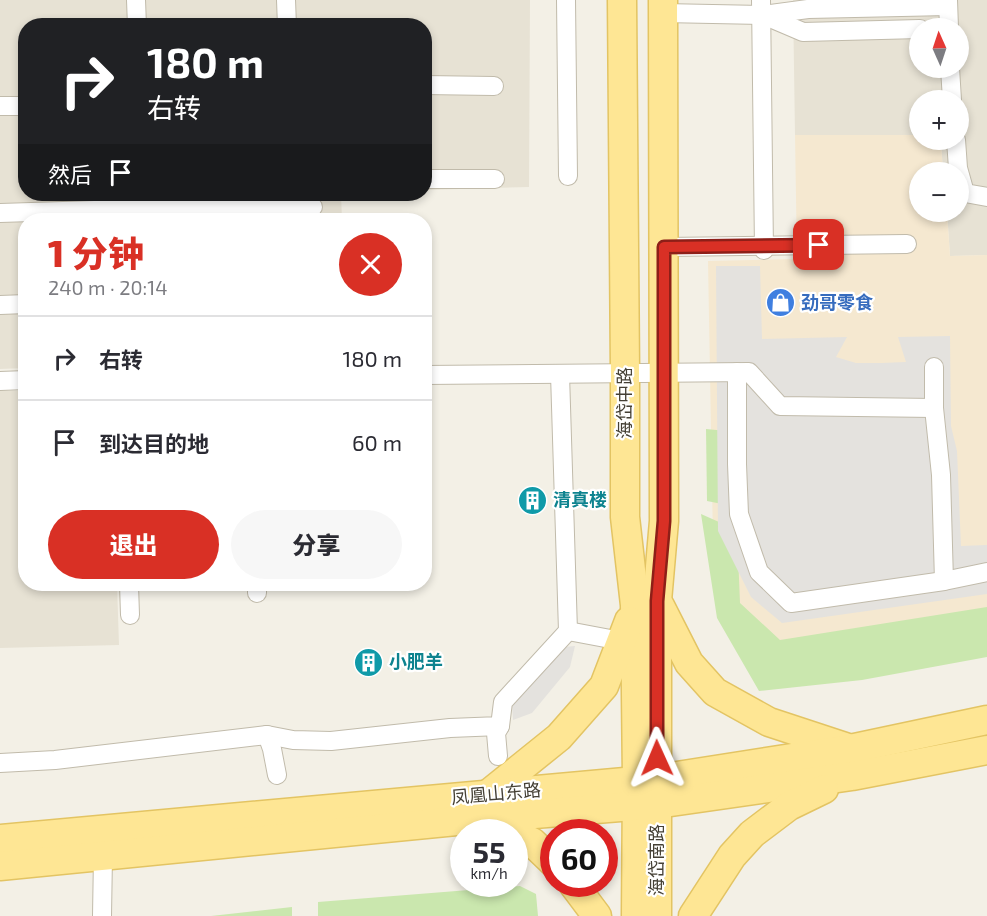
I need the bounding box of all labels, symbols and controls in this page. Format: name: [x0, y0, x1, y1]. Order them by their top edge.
north arrow: [909, 18, 969, 78]
map controls: [909, 18, 969, 222]
text: 180 m: [147, 36, 264, 86]
icon: right: [48, 42, 126, 120]
button: +: [909, 90, 969, 150]
text: 右转: [147, 91, 201, 123]
icon: arrive: [104, 156, 137, 189]
text: 然后: [48, 161, 92, 187]
button: −: [909, 162, 969, 222]
pin: [793, 219, 844, 270]
icon: arrive: [802, 228, 835, 261]
text: 1 分钟: [48, 231, 144, 274]
button: close: [339, 233, 402, 296]
text: 240 m · 20:14: [48, 275, 168, 299]
shop icon: 劲哥零食: [764, 287, 796, 319]
place label: 劲哥零食: [801, 291, 873, 313]
icon: right: [48, 342, 81, 375]
text: 180 m: [342, 345, 402, 371]
text: 右转: [99, 346, 143, 372]
street label: 海岱中路: [613, 367, 635, 439]
icon: arrive: [48, 426, 81, 459]
text: 60 m: [352, 429, 402, 455]
text: 到达目的地: [99, 430, 209, 456]
building icon: 清真楼: [516, 484, 548, 516]
place label: 清真楼: [553, 488, 607, 510]
button: 退出: [48, 510, 219, 579]
button: 分享: [231, 510, 402, 579]
building icon: 小肥羊: [352, 646, 384, 678]
place label: 小肥羊: [389, 650, 443, 672]
position arrow: [625, 726, 689, 790]
street label: 凤凰山东路: [450, 778, 542, 808]
speed limit sign: 60: [540, 819, 618, 897]
street label: 海岱南路: [645, 824, 667, 896]
text: 55: [472, 833, 506, 869]
text: km/h: [470, 864, 508, 882]

